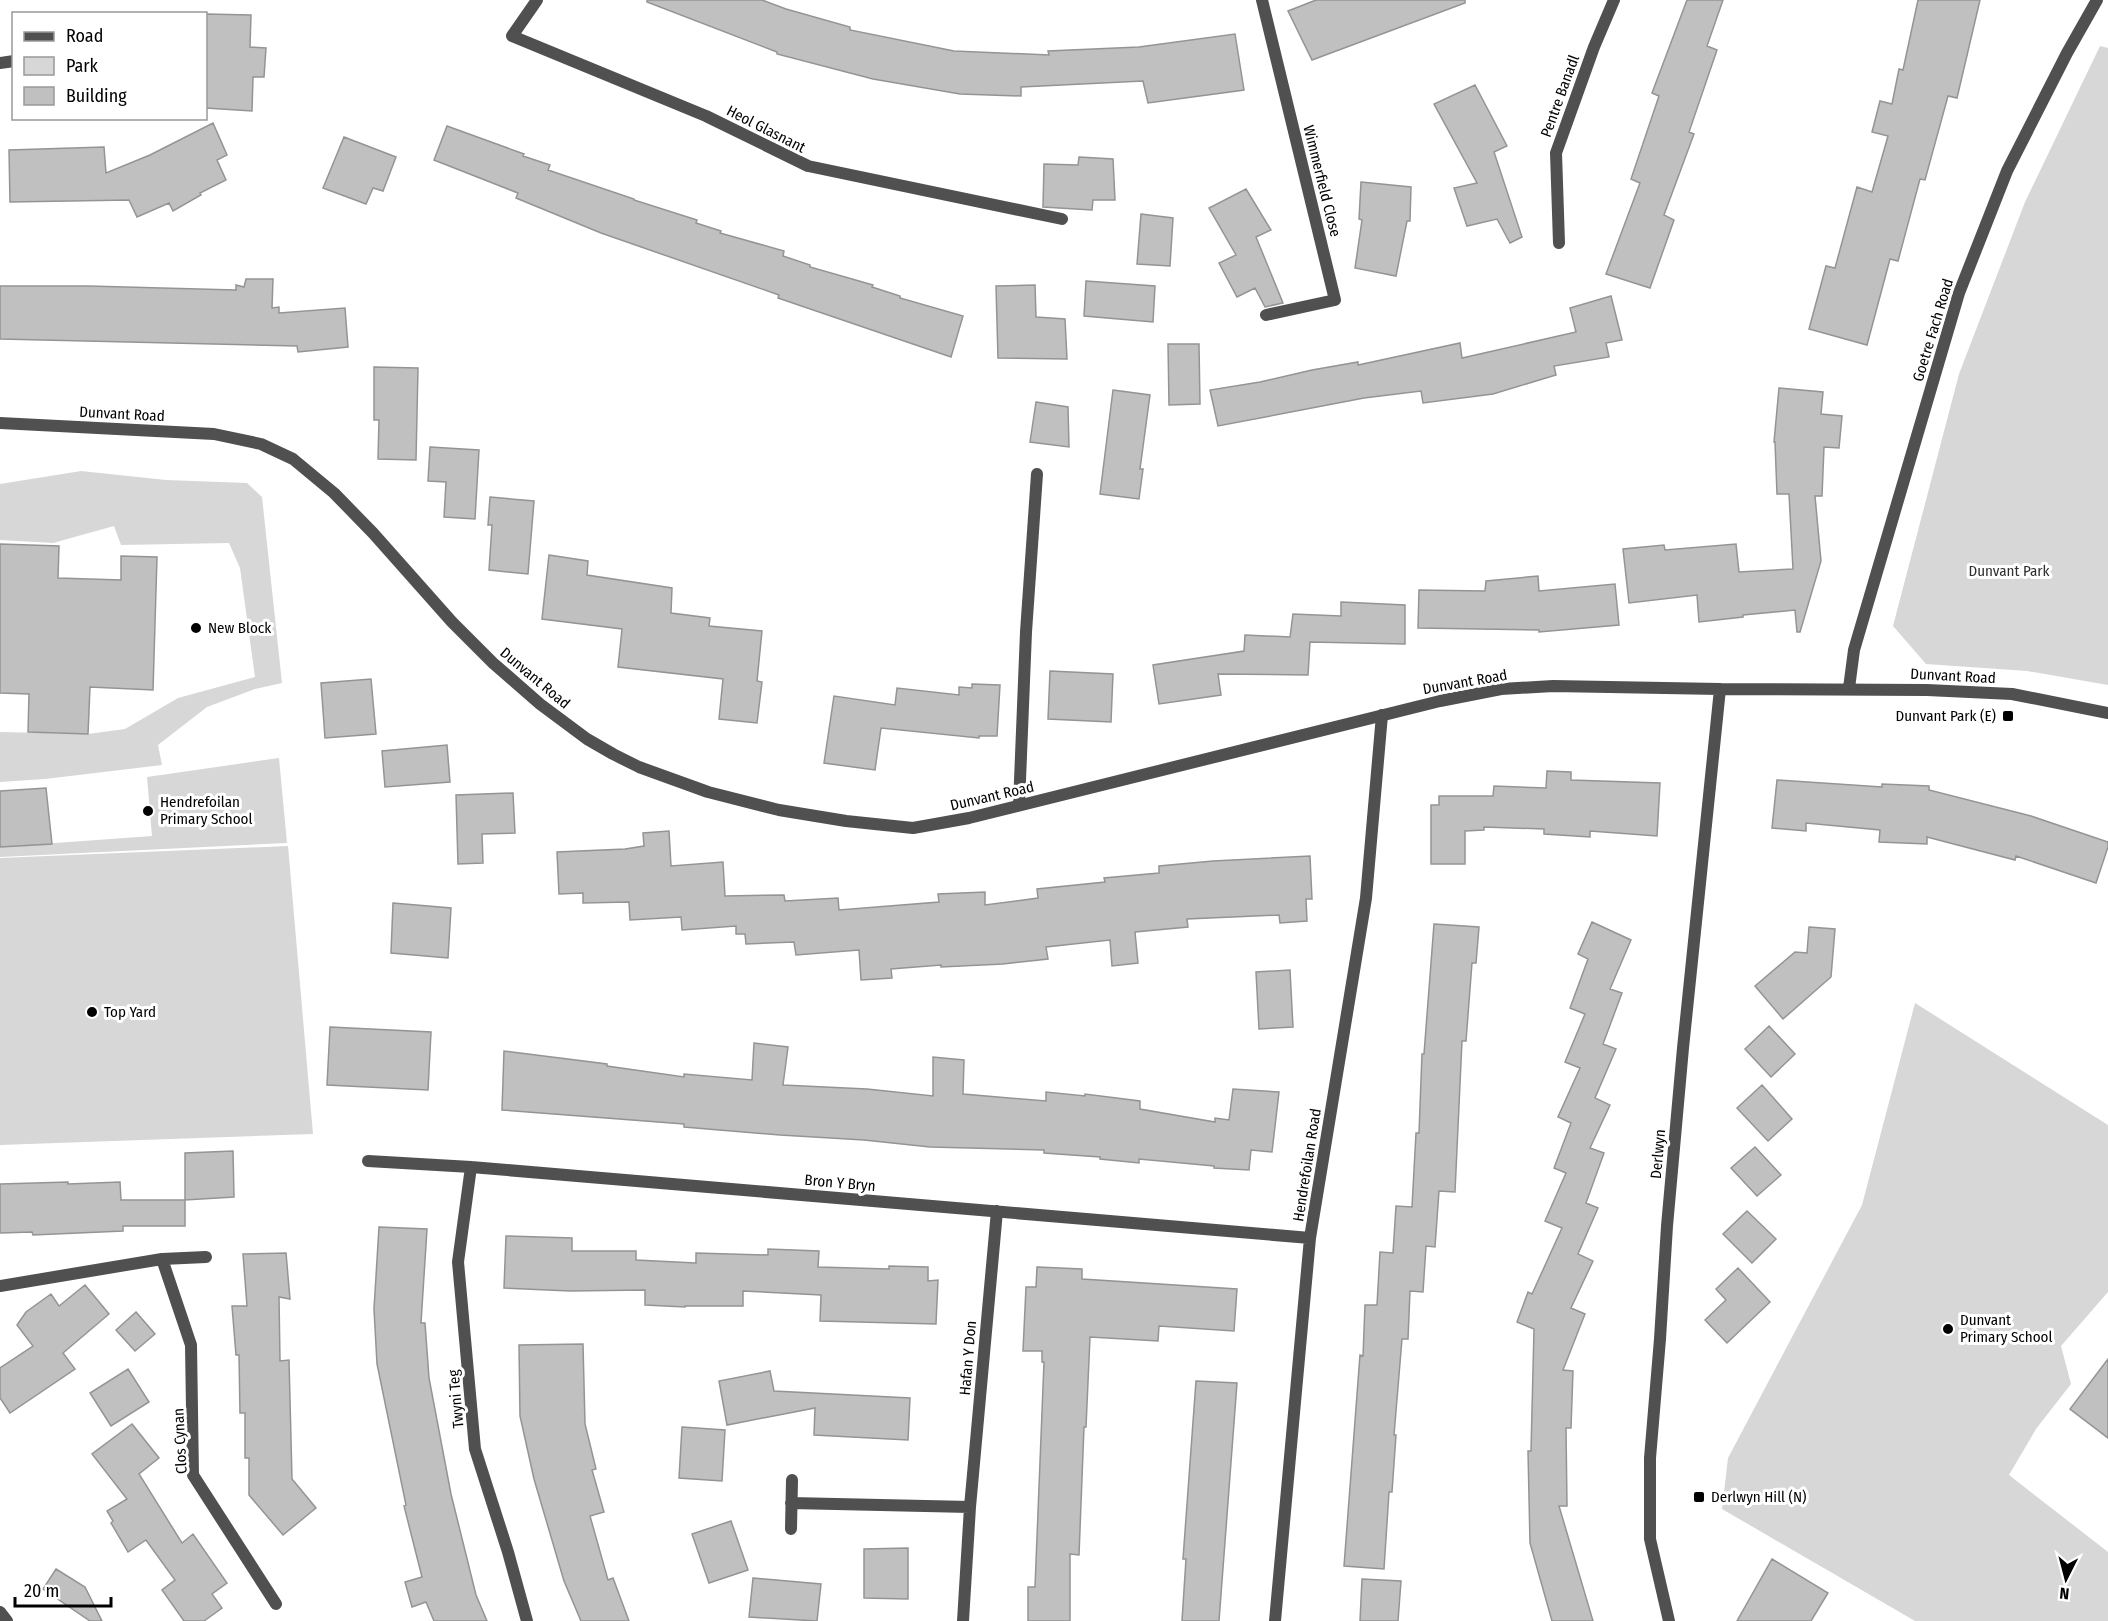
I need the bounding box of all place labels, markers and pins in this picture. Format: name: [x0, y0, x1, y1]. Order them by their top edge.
place label: New Block: [208, 619, 271, 637]
marker: New Block: [189, 621, 203, 635]
place label: Dunvant Park (E): [1895, 707, 1996, 725]
marker: Dunvant Park (E): [2001, 709, 2015, 723]
place label: Hendrefoilan Primary School: [160, 793, 252, 828]
marker: Hendrefoilan Primary School: [141, 804, 155, 818]
place label: Top Yard: [104, 1003, 156, 1021]
marker: Top Yard: [85, 1005, 99, 1019]
place label: Dunvant Primary School: [1960, 1311, 2052, 1346]
marker: Dunvant Primary School: [1941, 1322, 1955, 1336]
place label: Derlwyn Hill (N): [1711, 1488, 1807, 1506]
marker: Derlwyn Hill (N): [1692, 1490, 1706, 1504]

